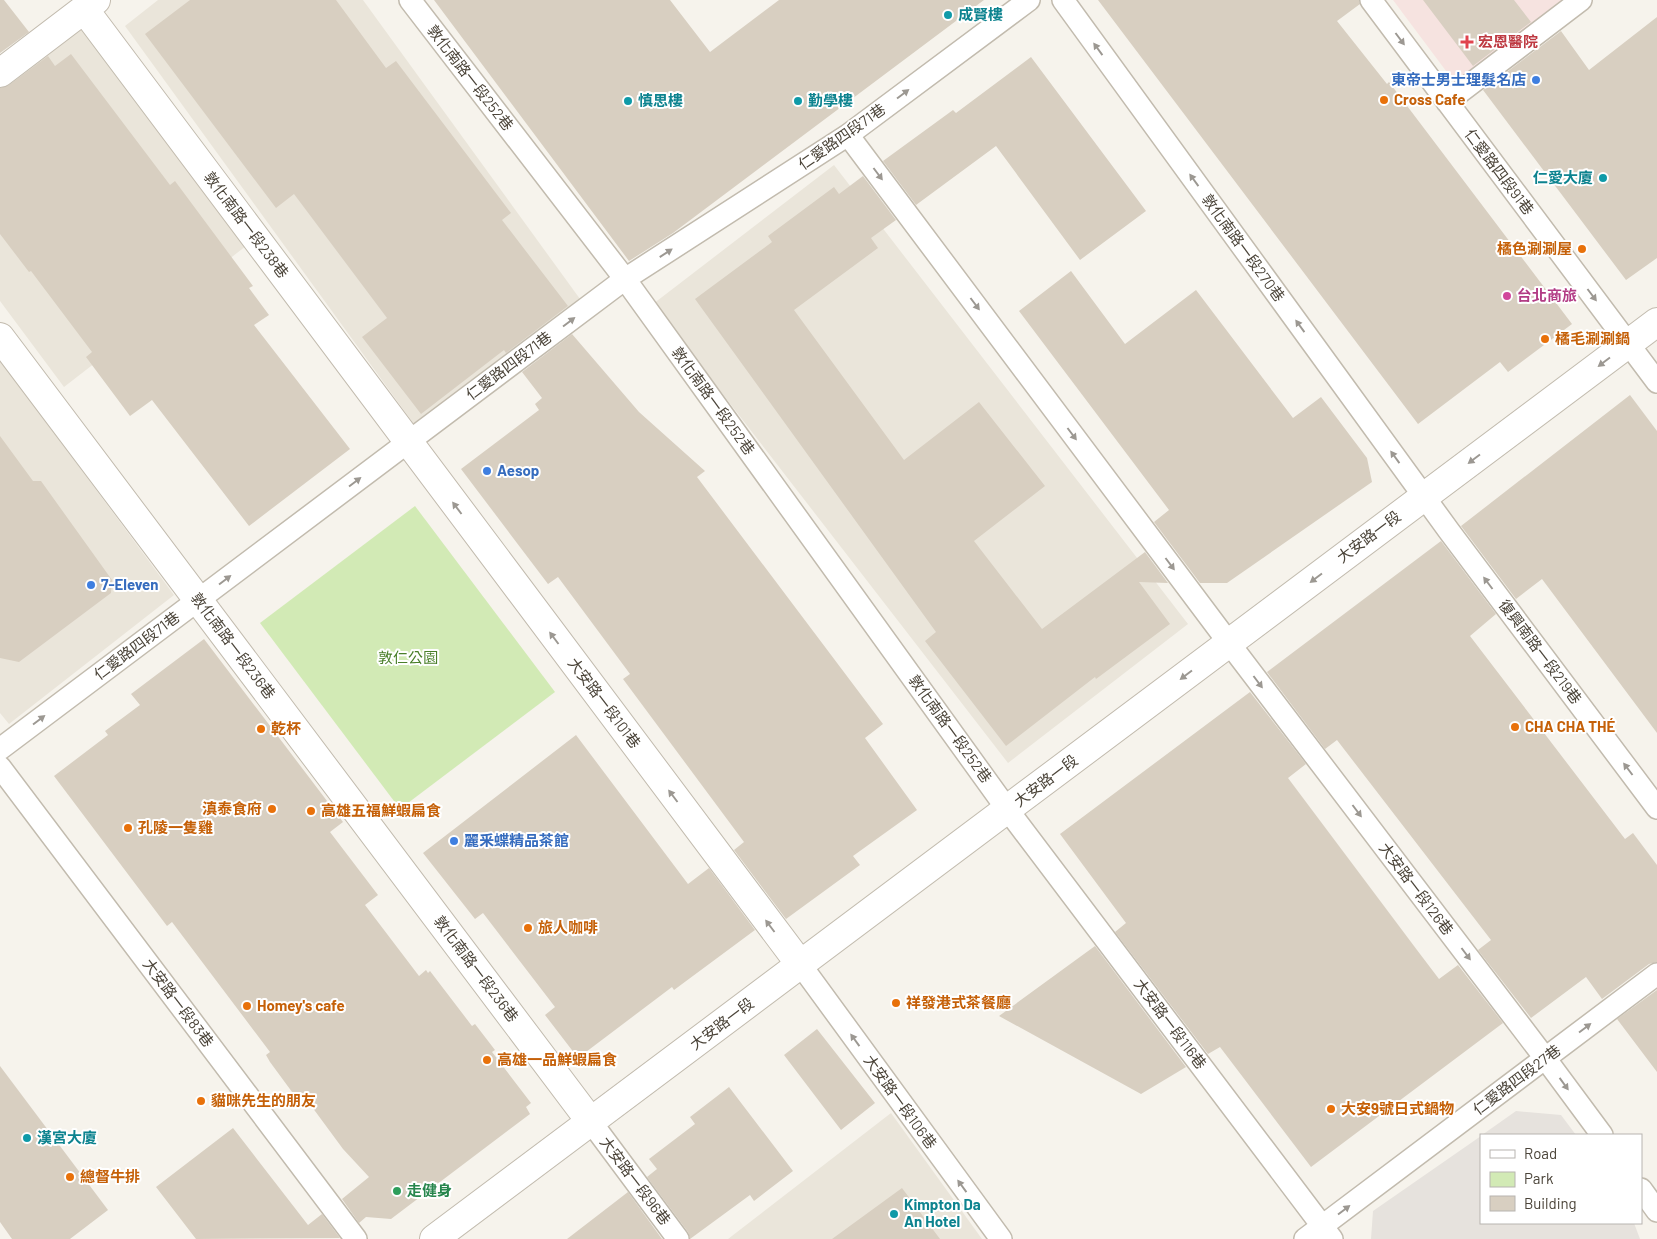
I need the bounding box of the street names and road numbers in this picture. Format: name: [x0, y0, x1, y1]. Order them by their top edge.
street label: 敦化南路一段252巷: [424, 21, 518, 134]
street label: 仁愛路四段71巷: [794, 99, 889, 173]
street label: 仁愛路四段91巷: [1462, 125, 1538, 218]
street label: 敦化南路一段238巷: [201, 168, 293, 281]
street label: 敦化南路一段270巷: [1199, 190, 1289, 305]
street label: 仁愛路四段71巷: [462, 327, 555, 403]
street label: 敦化南路一段252巷: [669, 343, 759, 458]
street label: 大安路一段: [1333, 506, 1404, 566]
street label: 敦化南路一段236巷: [188, 589, 280, 702]
street label: 復興南路一段219巷: [1496, 596, 1586, 707]
street label: 仁愛路四段71巷: [90, 607, 183, 683]
street label: 大安路一段101巷: [565, 654, 645, 751]
street label: 敦化南路一段252巷: [906, 671, 996, 786]
street label: 大安路一段: [1010, 750, 1081, 810]
street label: 大安路一段126巷: [1376, 839, 1457, 938]
street label: 敦化南路一段236巷: [431, 912, 523, 1025]
street label: 大安路一段83巷: [140, 955, 218, 1050]
street label: 大安路一段116巷: [1131, 975, 1211, 1072]
street label: 大安路一段: [686, 993, 757, 1053]
street label: 仁愛路四段27巷: [1469, 1040, 1564, 1118]
street label: 大安路一段106巷: [861, 1051, 941, 1152]
street label: 大安路一段96巷: [597, 1133, 675, 1228]

